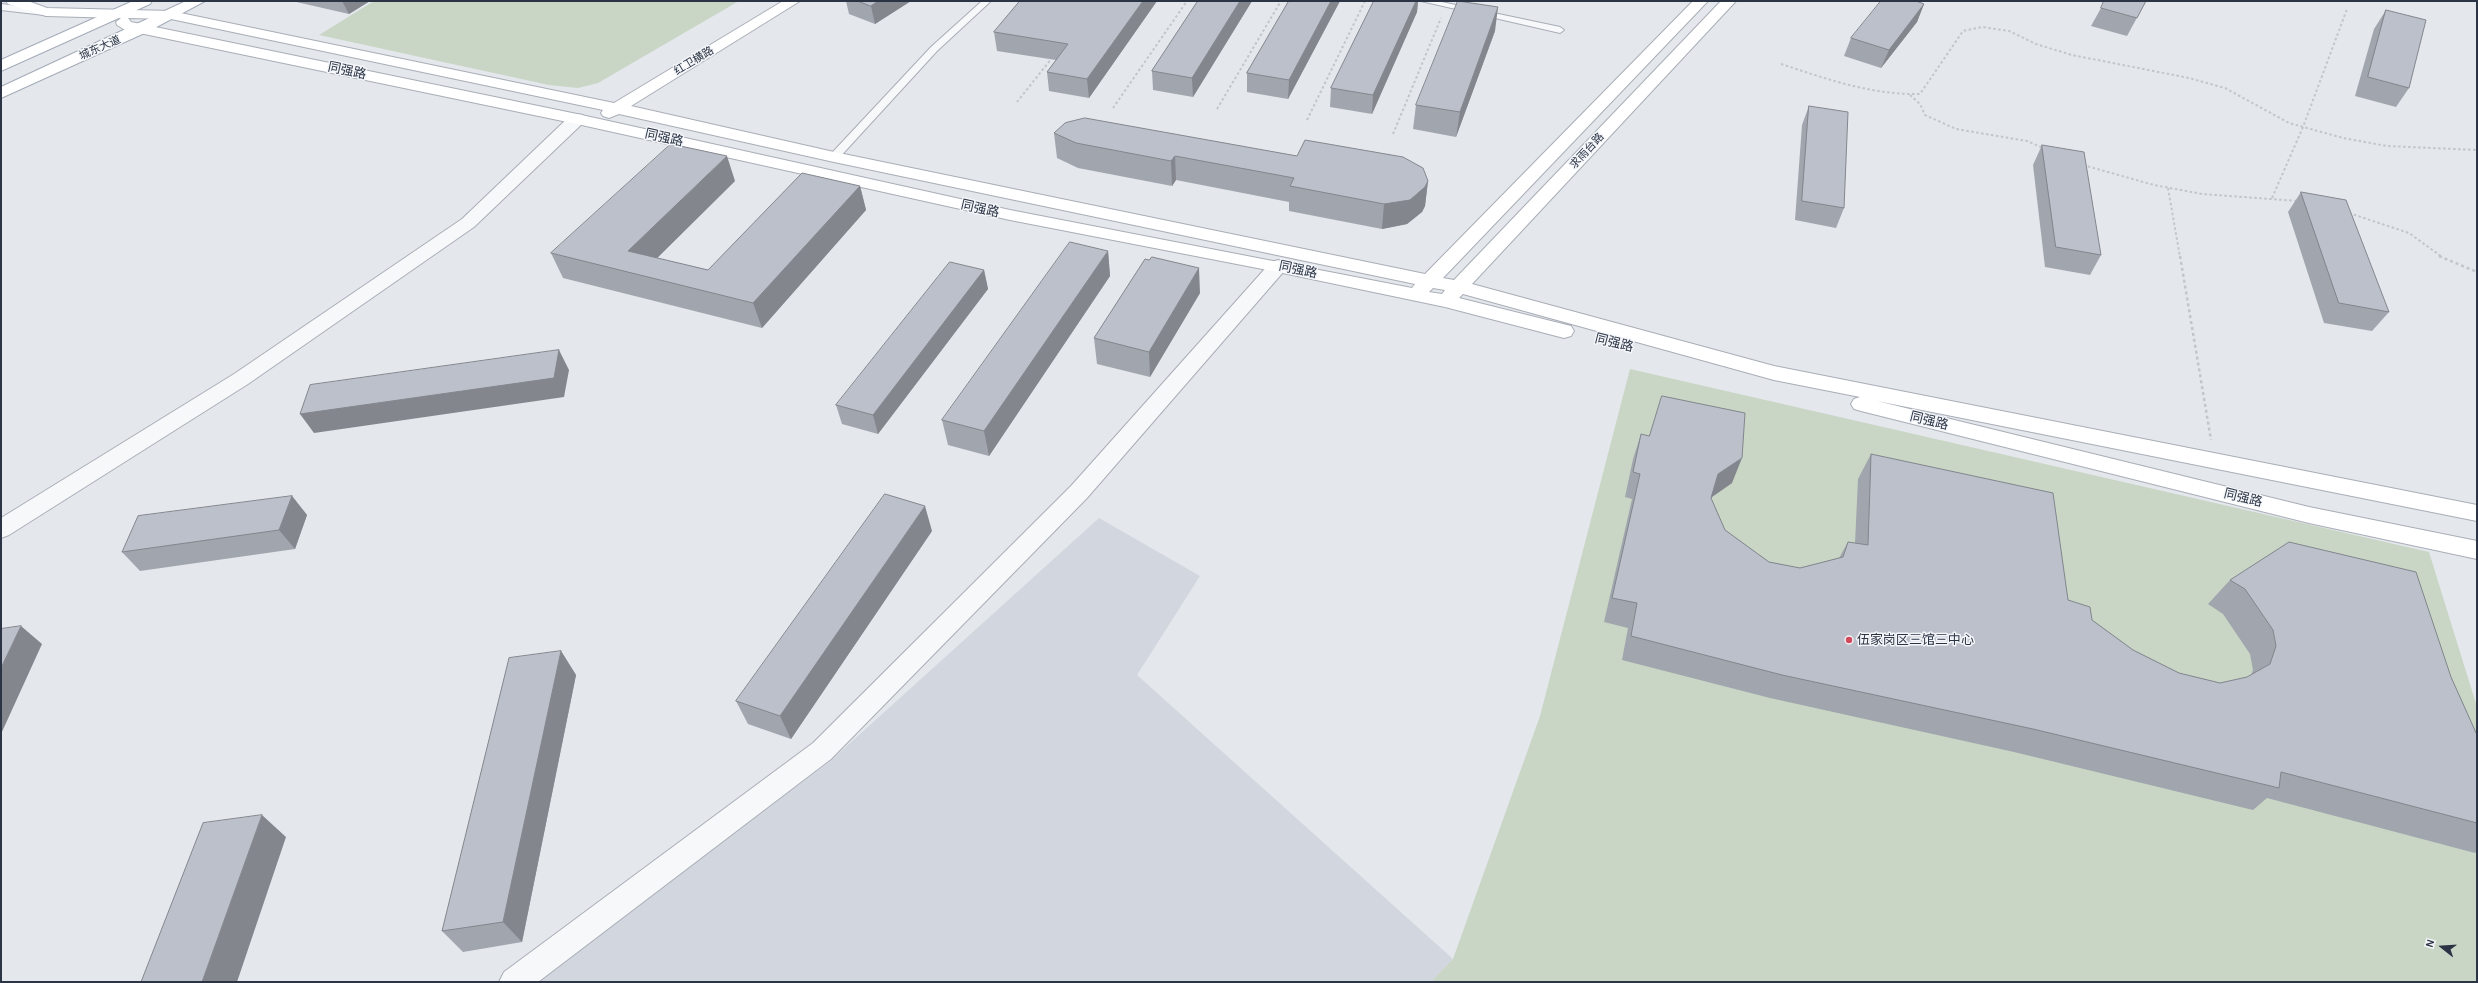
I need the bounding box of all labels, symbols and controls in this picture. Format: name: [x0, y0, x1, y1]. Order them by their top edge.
street label: 城东大道: [77, 33, 123, 63]
street label: 红卫横路: [672, 44, 716, 78]
street label: 同强路: [326, 59, 368, 83]
street label: 同强路: [643, 126, 685, 150]
street label: 求雨台路: [1567, 130, 1607, 172]
street label: 同强路: [959, 197, 1001, 221]
street label: 同强路: [1277, 258, 1319, 282]
street label: 同强路: [1593, 331, 1635, 355]
street label: 同强路: [1908, 409, 1950, 433]
street label: 同强路: [2222, 486, 2264, 510]
place label: 伍家岗区三馆三中心: [1857, 632, 1974, 648]
marker: 伍家岗区三馆三中心: [1844, 635, 1854, 645]
north arrow: [2422, 927, 2462, 967]
text: N: [2423, 938, 2437, 949]

